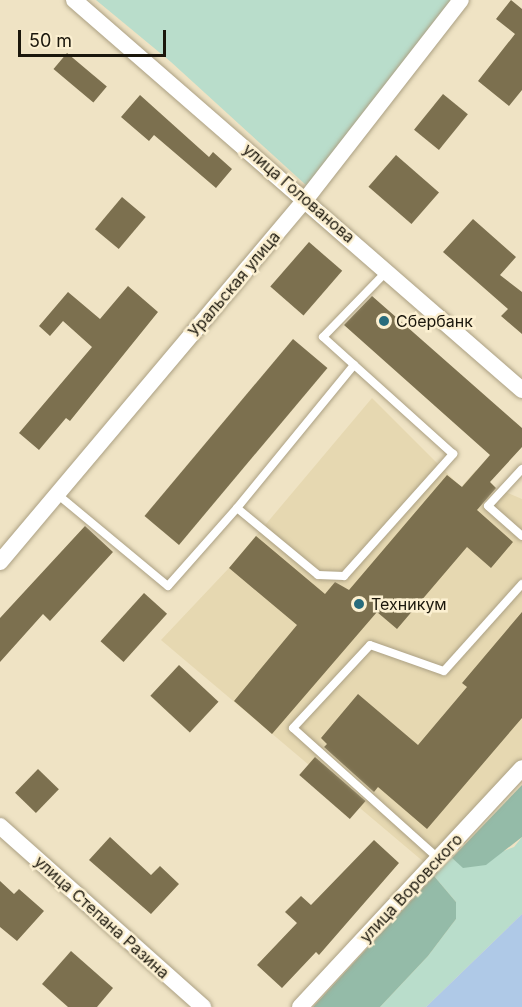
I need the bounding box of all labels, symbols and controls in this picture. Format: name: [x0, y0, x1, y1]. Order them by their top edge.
scale bar: [21, 18, 170, 56]
text: 50 m: [29, 30, 72, 51]
street label: улица Голованова: [239, 139, 359, 247]
street label: Уральская улица: [184, 227, 284, 341]
place label: Сбербанк: [396, 311, 473, 331]
marker: Сбербанк: [377, 314, 391, 328]
place label: Техникум: [371, 594, 447, 614]
marker: Техникум: [352, 597, 366, 611]
street label: улица Воровского: [356, 830, 466, 946]
street label: улица Степана Разина: [31, 851, 173, 983]

